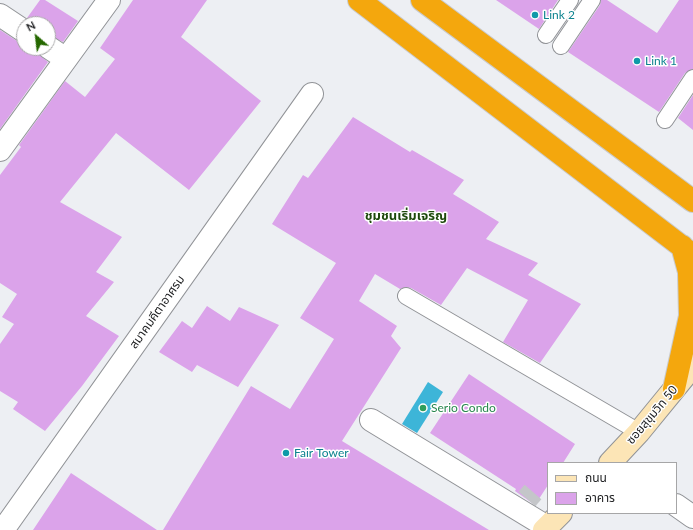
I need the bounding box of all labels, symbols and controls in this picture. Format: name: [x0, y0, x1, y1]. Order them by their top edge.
place label: Link 2: [543, 8, 575, 22]
marker: Link 2: [530, 10, 540, 20]
north arrow: [16, 16, 56, 56]
text: N: [24, 18, 37, 34]
place label: Link 1: [645, 54, 677, 68]
marker: Link 1: [632, 56, 642, 66]
district label: ชุมชนเริ่มเจริญ: [365, 208, 447, 224]
street label: สมาคมคีตาอาศรม: [126, 273, 188, 351]
street label: ซอยสุขุมวิท 50: [623, 383, 681, 447]
place label: Serio Condo: [431, 401, 496, 415]
marker: Serio Condo: [418, 403, 428, 413]
place label: Fair Tower: [294, 446, 349, 460]
marker: Fair Tower: [281, 448, 291, 458]
legend: [547, 462, 677, 514]
text: ถนน: [585, 470, 607, 485]
text: อาคาร: [585, 490, 615, 505]

